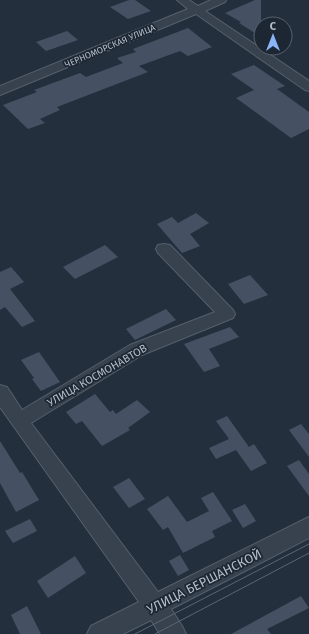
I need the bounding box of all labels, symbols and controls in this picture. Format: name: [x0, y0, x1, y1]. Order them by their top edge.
north arrow: [253, 16, 293, 56]
text: С: [270, 20, 277, 33]
street label: ЧЕРНОМОРСКАЯ УЛИЦА: [63, 22, 158, 70]
street label: УЛИЦА КОСМОНАВТОВ: [45, 341, 150, 409]
street label: УЛИЦА БЕРШАНСКОЙ: [144, 546, 264, 617]

